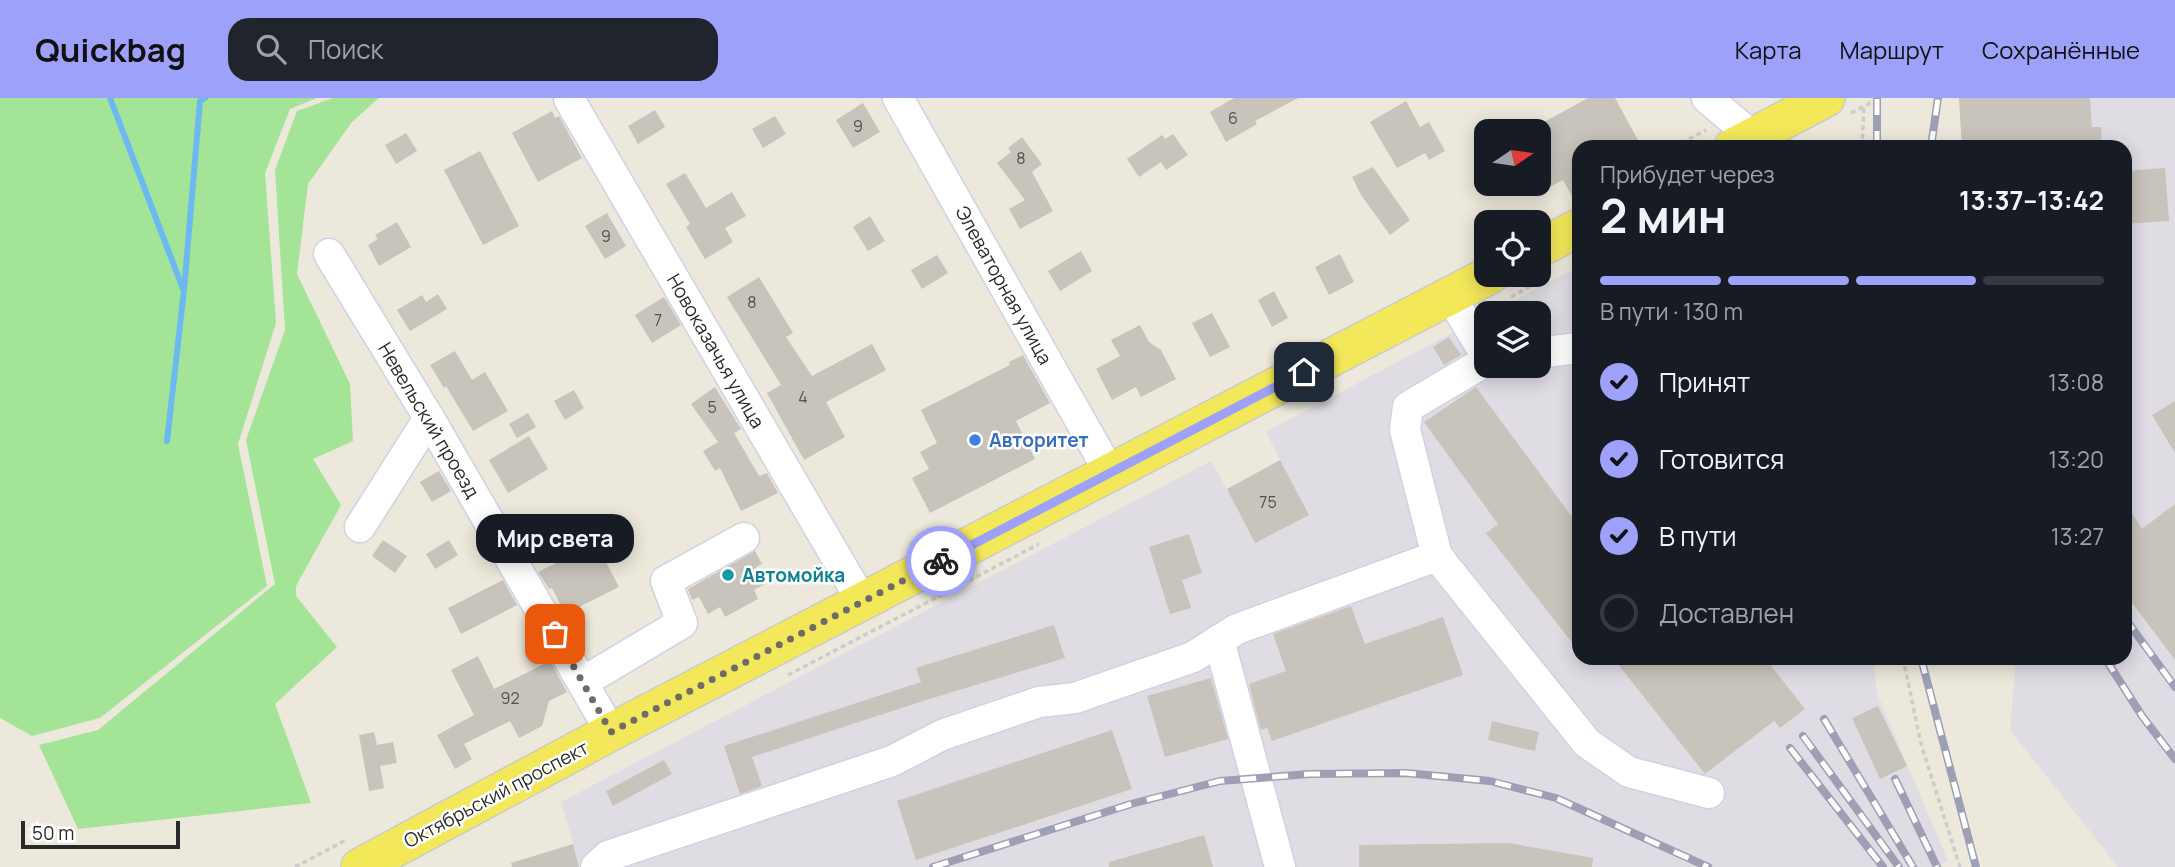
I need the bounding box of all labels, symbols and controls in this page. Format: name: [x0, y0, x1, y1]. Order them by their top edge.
search box: [228, 18, 718, 81]
text: Quickbag: [35, 27, 186, 72]
icon: search: [252, 30, 290, 68]
text: Поиск: [308, 31, 384, 67]
text: Карта: [1735, 33, 1802, 66]
text: Маршрут: [1840, 33, 1944, 66]
text: Сохранённые: [1982, 33, 2140, 66]
house number: 6: [1228, 107, 1238, 129]
house number: 9: [853, 115, 863, 137]
north arrow: [1474, 119, 1550, 196]
map controls: [1474, 119, 1551, 378]
house number: 8: [1016, 147, 1026, 169]
text: Прибудет через: [1600, 158, 1775, 190]
text: 13:37–13:42: [1959, 182, 2104, 218]
text: 2 мин: [1600, 184, 1727, 247]
street label: Элеваторная улица: [950, 201, 1058, 369]
button: locate: [1474, 210, 1551, 287]
house number: 9: [601, 225, 611, 247]
street label: Новоказачья улица: [661, 269, 771, 433]
house number: 8: [747, 291, 757, 313]
text: В пути · 130 m: [1600, 295, 1743, 327]
button: layers: [1474, 301, 1551, 378]
house number: 7: [654, 309, 662, 331]
street label: Невельский проезд: [372, 337, 486, 503]
pin: [1274, 342, 1334, 402]
icon: home: [1285, 353, 1323, 391]
icon: check: [1600, 363, 1638, 401]
text: Принят: [1659, 364, 1750, 400]
text: 13:08: [2048, 366, 2104, 398]
house number: 4: [798, 386, 808, 408]
house number: 5: [707, 396, 717, 418]
place label: Авторитет: [989, 427, 1089, 453]
marker: Авторитет: [967, 432, 983, 448]
icon: check: [1600, 440, 1638, 478]
text: Готовится: [1659, 441, 1784, 477]
text: 13:20: [2048, 443, 2104, 475]
house number: 75: [1259, 491, 1277, 513]
callout: Мир света: [476, 515, 634, 564]
icon: check: [1600, 517, 1638, 555]
text: В пути: [1659, 518, 1737, 554]
text: 13:27: [2051, 520, 2104, 552]
text: Мир света: [496, 522, 614, 554]
courier: [906, 526, 976, 596]
icon: bike: [922, 542, 960, 580]
place label: Автомойка: [742, 562, 845, 588]
marker: Автомойка: [720, 567, 736, 583]
text: Доставлен: [1659, 595, 1794, 631]
pin: [525, 604, 585, 664]
icon: bag: [536, 615, 574, 653]
house number: 92: [500, 687, 520, 709]
street label: Октябрьский проспект: [399, 734, 593, 854]
scale bar: [21, 818, 180, 850]
text: 50 m: [32, 820, 74, 846]

